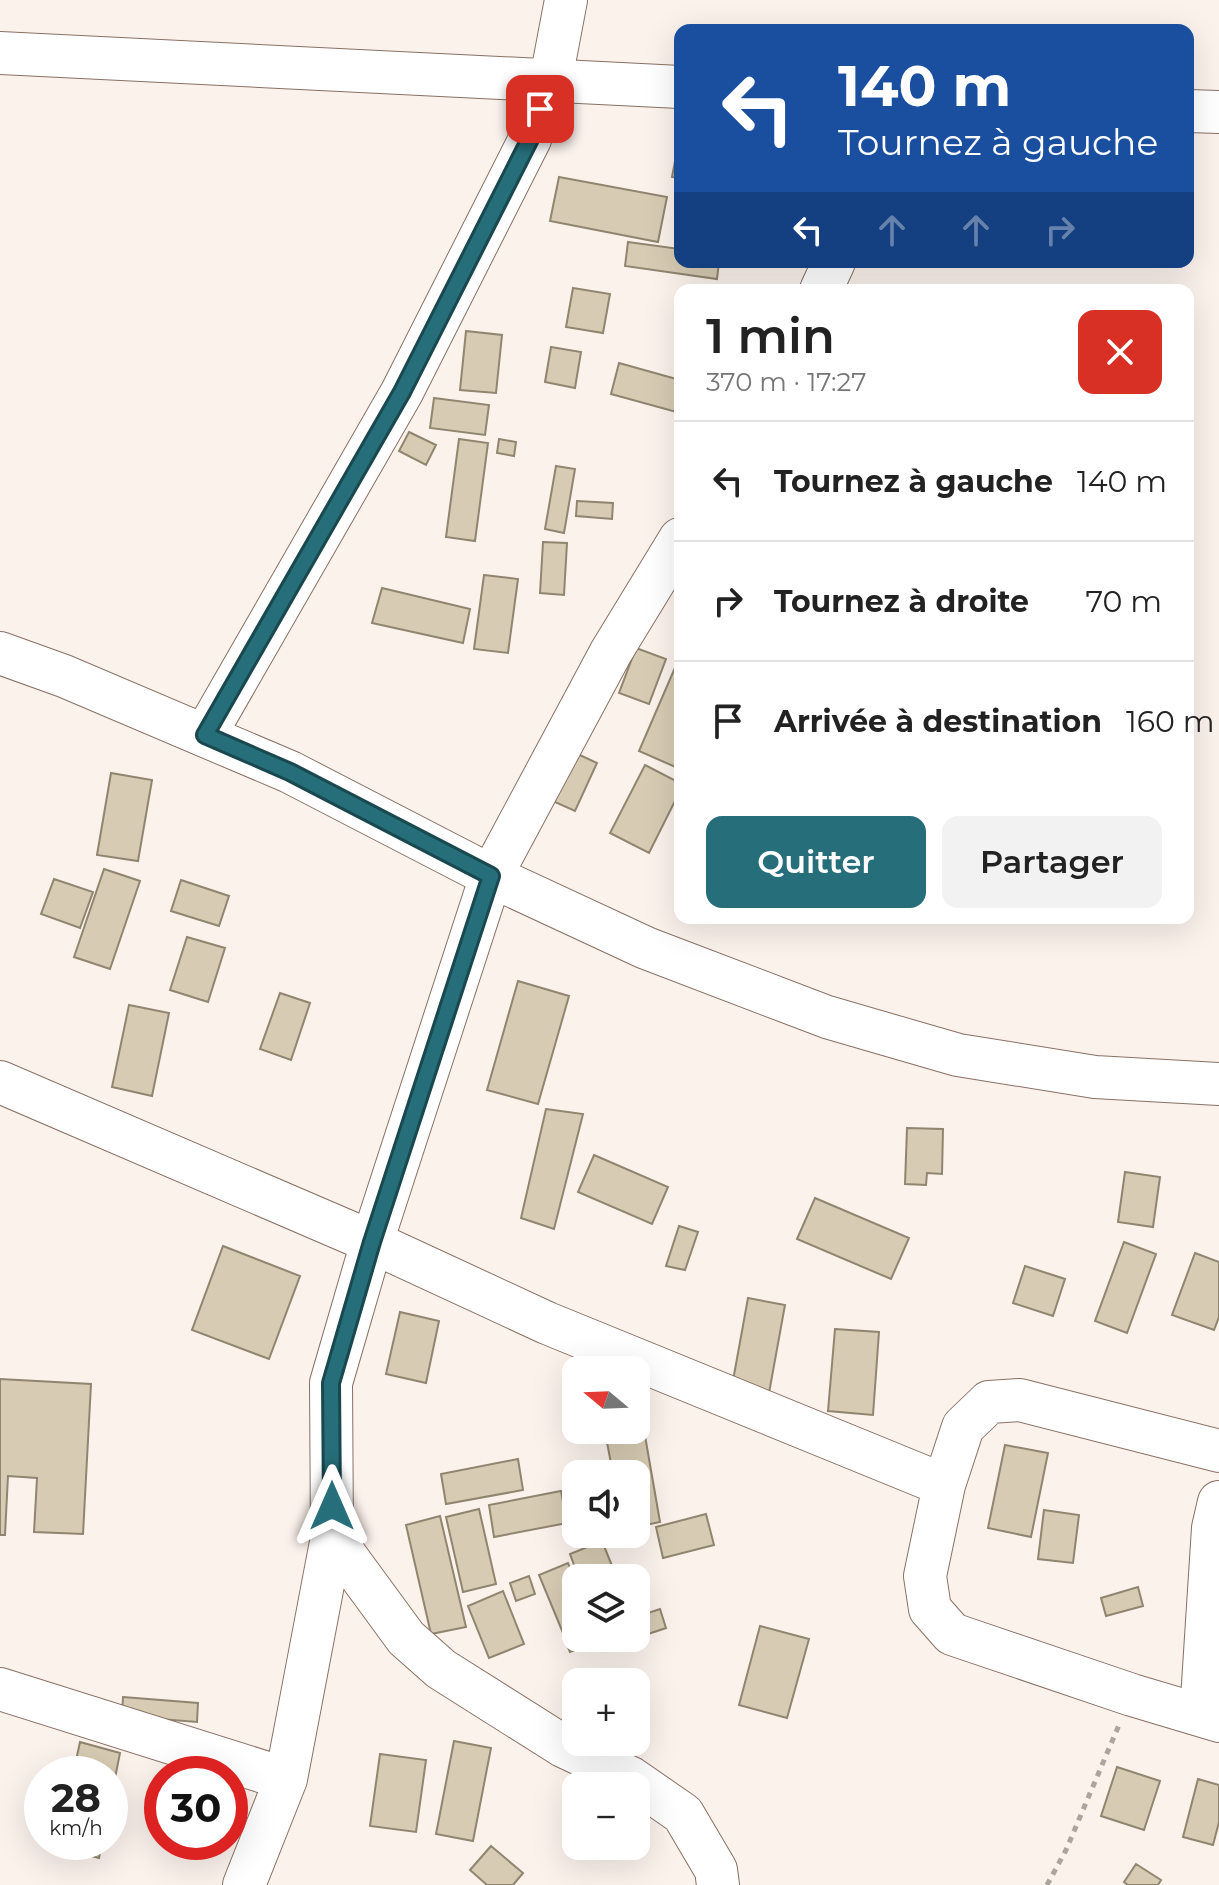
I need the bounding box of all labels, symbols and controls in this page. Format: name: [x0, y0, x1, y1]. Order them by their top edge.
text: 140 m: [838, 52, 1011, 120]
icon: left: [706, 56, 810, 160]
pin: [506, 75, 574, 143]
icon: arrive: [518, 87, 562, 131]
text: Tournez à gauche: [838, 120, 1158, 164]
icon: left: [786, 208, 830, 252]
icon: ahead: [870, 208, 914, 252]
icon: ahead: [954, 208, 998, 252]
icon: right: [1038, 208, 1082, 252]
text: 1 min: [706, 307, 835, 365]
button: close: [1078, 310, 1162, 394]
text: 370 m · 17:27: [706, 366, 867, 398]
icon: left: [706, 459, 750, 503]
text: Tournez à gauche: [774, 463, 1053, 500]
text: 140 m: [1077, 463, 1167, 500]
icon: right: [706, 579, 750, 623]
text: Tournez à droite: [774, 583, 1029, 620]
text: 70 m: [1085, 583, 1162, 620]
icon: arrive: [706, 699, 750, 743]
text: Arrivée à destination: [774, 703, 1102, 740]
text: 160 m: [1126, 703, 1215, 740]
button: Quitter: [706, 816, 926, 908]
button: Partager: [942, 816, 1162, 908]
north arrow: [562, 1356, 650, 1444]
map controls: [562, 1356, 650, 1860]
button: sound: [562, 1460, 650, 1548]
position arrow: [290, 1464, 374, 1548]
button: layers: [562, 1564, 650, 1652]
button: +: [562, 1668, 650, 1756]
speed limit sign: 30: [144, 1756, 248, 1860]
button: −: [562, 1772, 650, 1860]
text: 28: [51, 1773, 101, 1822]
text: km/h: [49, 1816, 103, 1840]

